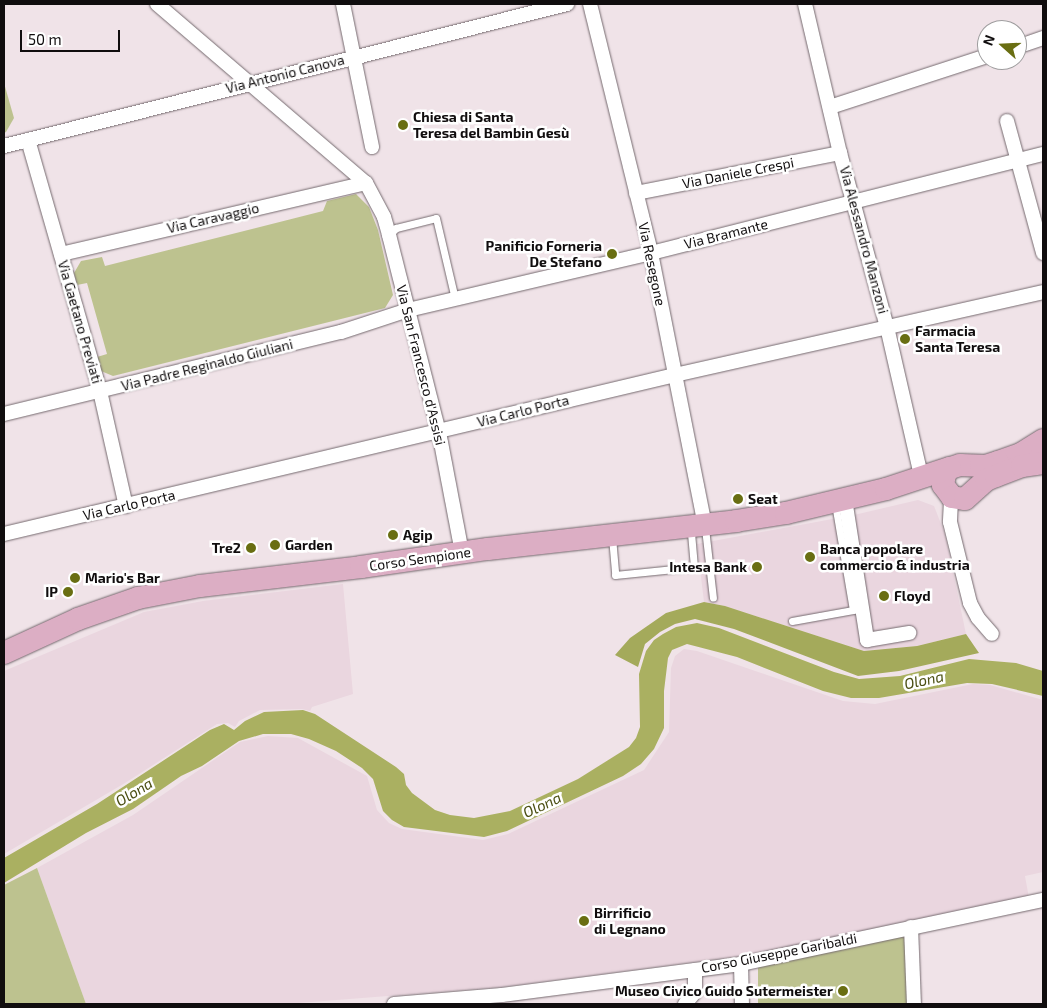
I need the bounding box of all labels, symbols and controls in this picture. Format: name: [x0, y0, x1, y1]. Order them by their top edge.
scale bar: [22, 20, 122, 52]
north arrow: [977, 20, 1027, 70]
text: 50 m: [28, 30, 62, 48]
text: N: [979, 32, 998, 48]
street label: Via Antonio Canova: [224, 51, 346, 97]
place label: Chiesa di Santa Teresa del Bambin Gesù: [413, 109, 570, 142]
marker: Chiesa di Santa Teresa del Bambin Gesù: [397, 119, 409, 131]
street label: Via Daniele Crespi: [681, 154, 795, 192]
street label: Via Alessandro Manzoni: [836, 164, 892, 316]
street label: Via Caravaggio: [165, 199, 261, 237]
street label: Via Bramante: [682, 215, 770, 253]
street label: Via Resegone: [635, 221, 669, 307]
place label: Panificio Forneria De Stefano: [486, 238, 602, 270]
marker: Panificio Forneria De Stefano: [606, 248, 618, 260]
street label: Via Gaetano Previati: [54, 258, 106, 386]
street label: Via San Francesco d'Assisi: [393, 283, 449, 447]
place label: Farmacia Santa Teresa: [915, 323, 1000, 356]
marker: Farmacia Santa Teresa: [899, 333, 911, 345]
street label: Via Padre Reginaldo Giuliani: [119, 336, 295, 394]
street label: Via Carlo Porta: [475, 391, 571, 431]
street label: Via Carlo Porta: [81, 486, 177, 524]
place label: Seat: [748, 491, 778, 507]
marker: Seat: [732, 493, 744, 505]
place label: Agip: [403, 527, 433, 543]
marker: Agip: [387, 529, 399, 541]
place label: Garden: [285, 537, 333, 553]
marker: Garden: [269, 539, 281, 551]
place label: Tre2: [212, 540, 241, 556]
place label: Banca popolare commercio & industria: [820, 541, 970, 574]
marker: Tre2: [245, 542, 257, 554]
street label: Corso Sempione: [368, 544, 472, 574]
marker: Banca popolare commercio & industria: [804, 551, 816, 563]
place label: Intesa Bank: [669, 559, 747, 575]
marker: Intesa Bank: [751, 561, 763, 573]
place label: Mario's Bar: [85, 570, 160, 586]
marker: Mario's Bar: [69, 572, 81, 584]
place label: IP: [45, 584, 58, 600]
marker: IP: [62, 586, 74, 598]
place label: Floyd: [894, 588, 931, 604]
marker: Floyd: [878, 590, 890, 602]
water label: Olona: [903, 667, 945, 693]
water label: Olona: [112, 774, 156, 810]
water label: Olona: [520, 788, 564, 822]
place label: Birrificio di Legnano: [594, 905, 666, 938]
marker: Birrificio di Legnano: [578, 915, 590, 927]
street label: Corso Giuseppe Garibaldi: [700, 930, 858, 976]
place label: Museo Civico Guido Sutermeister: [615, 983, 833, 999]
marker: Museo Civico Guido Sutermeister: [837, 985, 849, 997]

